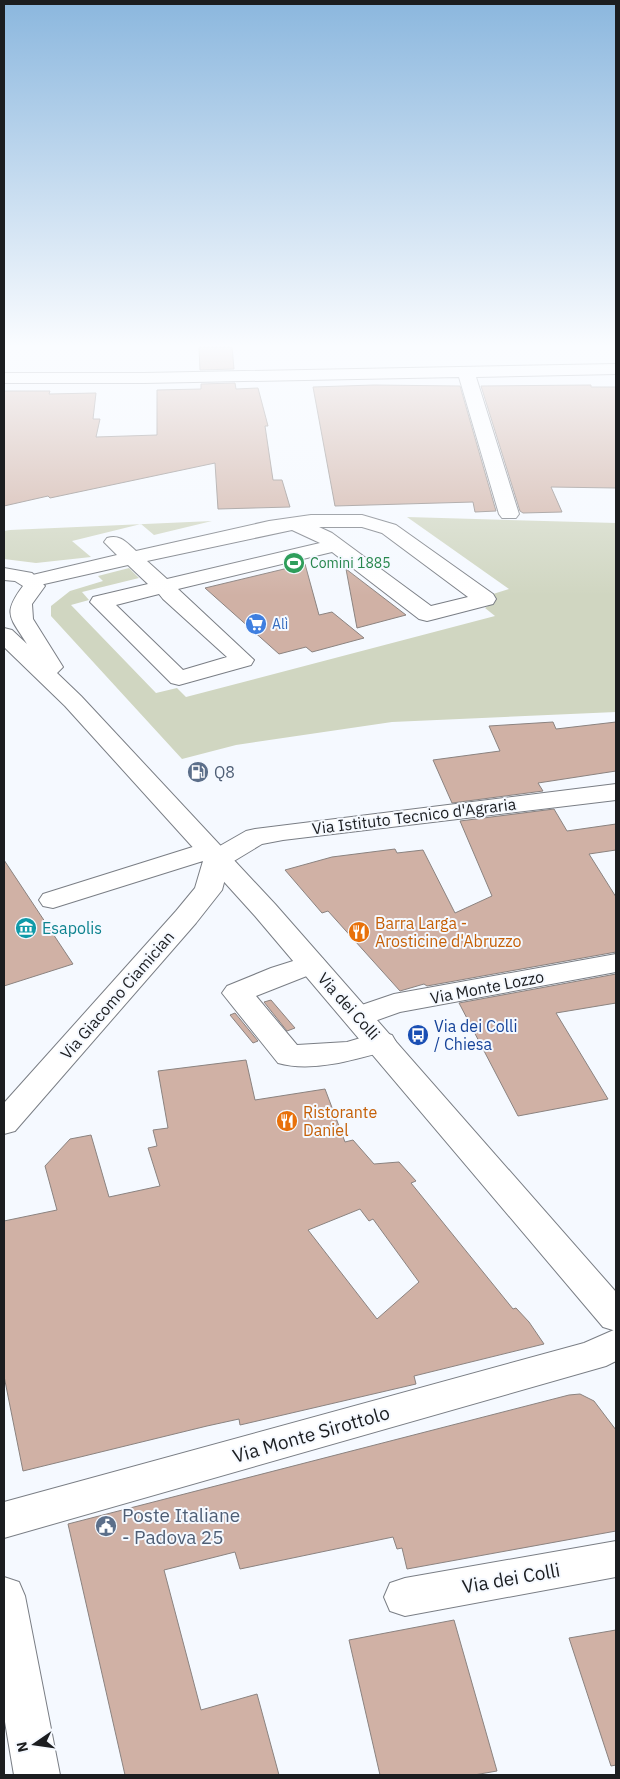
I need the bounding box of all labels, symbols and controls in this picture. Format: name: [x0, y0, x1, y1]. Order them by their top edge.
sports icon: Comini 1885: [282, 551, 306, 575]
place label: Comini 1885: [310, 554, 391, 572]
supermarket icon: Alì: [244, 612, 268, 636]
place label: Alì: [272, 615, 288, 633]
fuel station icon: Q8: [186, 760, 210, 784]
place label: Q8: [214, 762, 235, 782]
street label: Via Istituto Tecnico d'Agraria: [311, 794, 518, 838]
place label: Barra Larga - Arosticine d'Abruzzo: [375, 913, 522, 951]
museum icon: Esapolis: [14, 916, 38, 940]
place label: Esapolis: [42, 918, 102, 938]
restaurant icon: Barra Larga - Arosticine d'Abruzzo: [347, 920, 371, 944]
street label: Via Giacomo Ciamician: [56, 927, 178, 1063]
street label: Via Monte Lozzo: [428, 966, 546, 1008]
street label: Via dei Colli: [314, 968, 384, 1044]
place label: Via dei Colli / Chiesa: [434, 1016, 517, 1054]
bus stop icon: Via dei Colli / Chiesa: [406, 1023, 430, 1047]
place label: Ristorante Daniel: [303, 1102, 377, 1140]
restaurant icon: Ristorante Daniel: [275, 1109, 299, 1133]
street label: Via Monte Sirottolo: [230, 1400, 392, 1468]
place label: Poste Italiane - Padova 25: [122, 1503, 240, 1549]
public building icon: Poste Italiane - Padova 25: [94, 1514, 118, 1538]
street label: Via dei Colli: [460, 1558, 562, 1598]
north arrow: [10, 1719, 60, 1769]
text: N: [12, 1740, 32, 1754]

